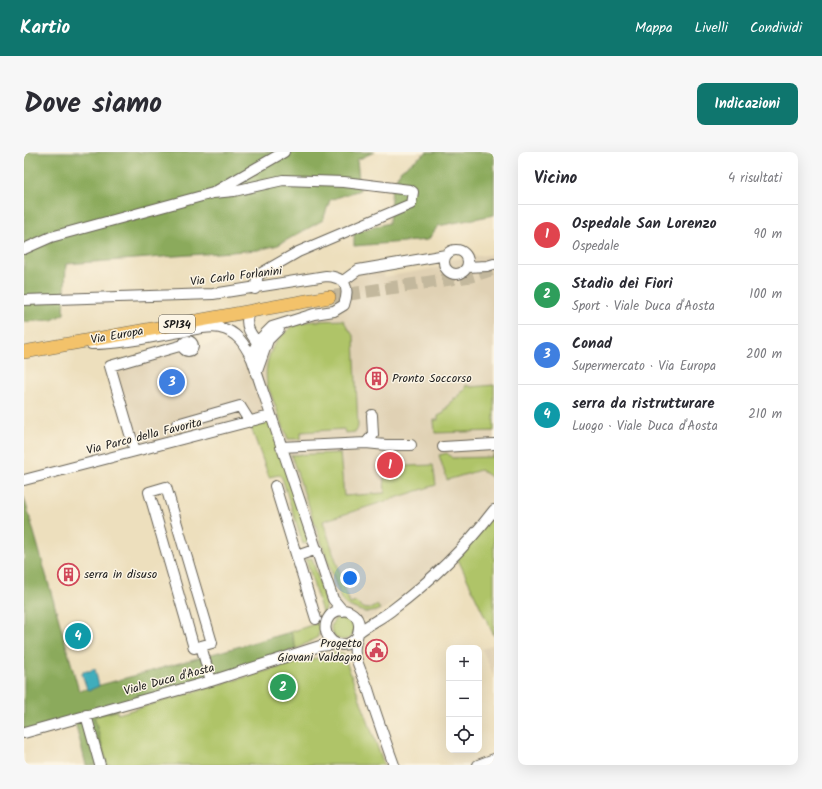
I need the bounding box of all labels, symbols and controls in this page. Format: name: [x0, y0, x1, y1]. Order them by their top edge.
text: Kartio: [20, 13, 70, 43]
text: Mappa: [635, 17, 673, 39]
text: Livelli: [695, 17, 728, 39]
text: Condividi: [750, 17, 802, 39]
text: Dove siamo: [24, 82, 162, 127]
button: Indicazioni: [697, 83, 798, 125]
text: Vicino: [534, 165, 577, 192]
text: 4 risultati: [728, 168, 782, 189]
text: Ospedale San Lorenzo: [572, 212, 717, 236]
text: 1: [545, 224, 549, 245]
text: 90 m: [754, 224, 782, 245]
text: Ospedale: [572, 236, 619, 257]
street label: Via Carlo Forlanini: [189, 261, 284, 292]
text: Stadio dei Fiori: [572, 272, 673, 296]
text: 2: [543, 284, 551, 305]
text: 100 m: [749, 284, 782, 305]
text: Sport · Viale Duca d'Aosta: [572, 296, 715, 317]
road number: SP134: [159, 315, 195, 333]
street label: Via Europa: [89, 321, 145, 349]
text: Conad: [572, 332, 612, 356]
text: 3: [543, 344, 551, 365]
text: 200 m: [746, 344, 782, 365]
text: Supermercato · Via Europa: [572, 356, 716, 377]
building icon: Pronto Soccorso: [364, 365, 390, 391]
pin: 3: [159, 367, 185, 397]
place label: Pronto Soccorso: [392, 369, 472, 388]
text: serra da ristrutturare: [572, 392, 715, 416]
text: 4: [543, 404, 551, 425]
text: 210 m: [748, 404, 782, 425]
street label: Via Parco della Favorita: [84, 413, 204, 460]
text: Luogo · Viale Duca d'Aosta: [572, 416, 718, 437]
pin: 1: [377, 450, 403, 480]
building icon: serra in disuso: [56, 561, 82, 587]
place label: serra in disuso: [84, 565, 157, 584]
your location: [340, 568, 360, 588]
pin: 4: [65, 621, 91, 651]
place label: Progetto Giovani Valdagno: [278, 634, 362, 667]
public building icon: Progetto Giovani Valdagno: [364, 637, 390, 663]
map controls: [446, 645, 482, 753]
button: +: [446, 645, 482, 681]
street label: Viale Duca d'Aosta: [122, 658, 217, 701]
pin: 2: [270, 672, 296, 702]
button: −: [446, 681, 482, 717]
button: locate: [446, 717, 482, 753]

